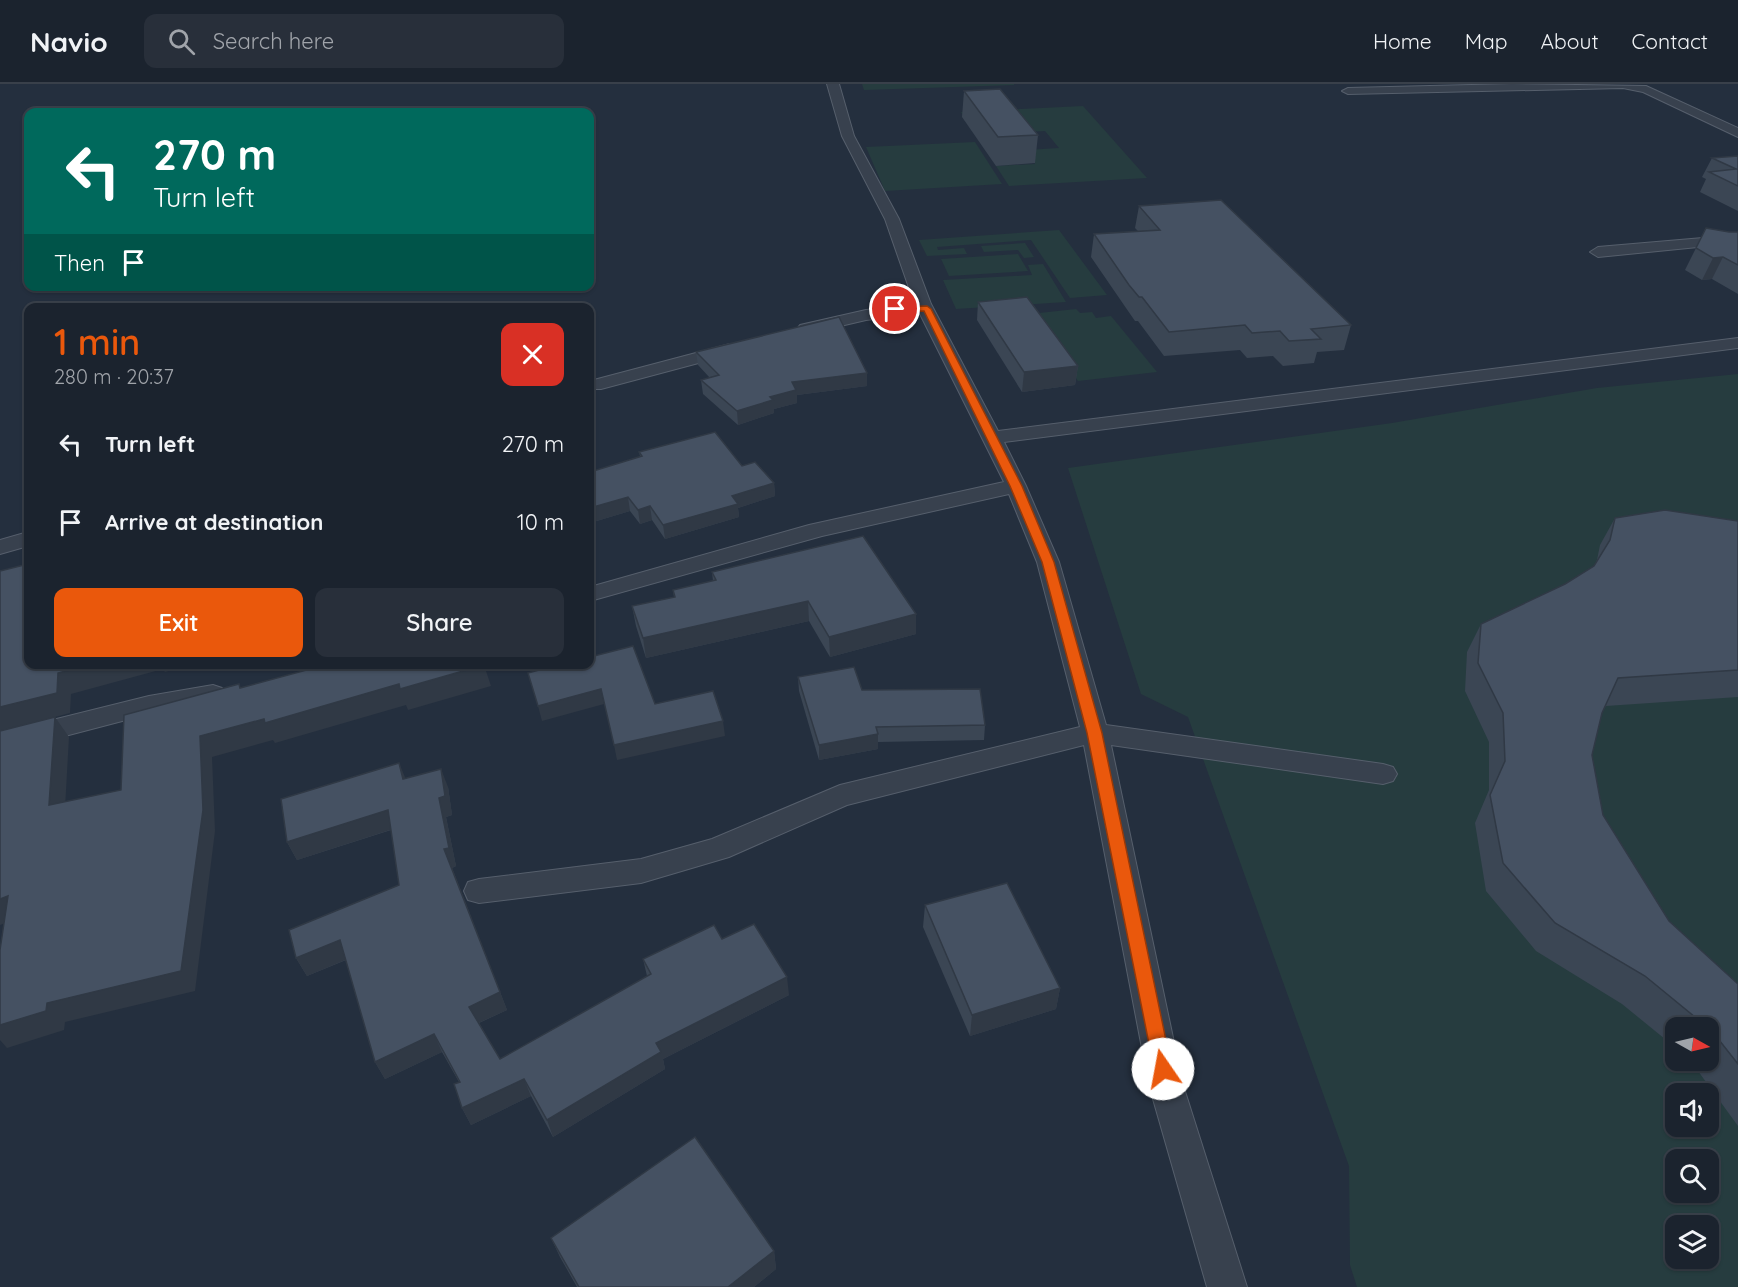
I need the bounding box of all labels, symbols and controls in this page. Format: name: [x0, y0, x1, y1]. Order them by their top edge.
search box: [144, 14, 564, 68]
text: Navio: [30, 24, 108, 59]
icon: search: [165, 25, 198, 58]
text: Search here: [213, 27, 334, 55]
text: Home: [1373, 28, 1432, 54]
text: Map: [1465, 28, 1508, 54]
text: About: [1541, 28, 1599, 54]
text: Contact: [1632, 28, 1708, 54]
text: 270 m: [153, 128, 276, 181]
icon: left: [54, 132, 132, 210]
text: Turn left: [153, 180, 255, 214]
icon: arrive: [117, 246, 150, 279]
text: Then: [54, 249, 105, 277]
pin: [869, 283, 920, 334]
icon: arrive: [878, 292, 911, 325]
text: 1 min: [54, 319, 140, 364]
button: close: [501, 323, 564, 386]
text: 280 m · 20:37: [54, 364, 174, 389]
icon: left: [54, 428, 87, 461]
text: Turn left: [105, 430, 195, 458]
text: 270 m: [502, 430, 564, 458]
icon: arrive: [54, 506, 87, 539]
text: Arrive at destination: [105, 508, 323, 536]
text: 10 m: [517, 508, 564, 536]
button: Exit: [54, 588, 303, 657]
button: Share: [315, 588, 564, 657]
north arrow: [1665, 1017, 1719, 1071]
map controls: [1665, 1017, 1719, 1269]
position arrow: [1131, 1037, 1195, 1101]
button: sound: [1665, 1083, 1719, 1137]
button: search: [1665, 1149, 1719, 1203]
button: layers: [1665, 1215, 1719, 1269]

